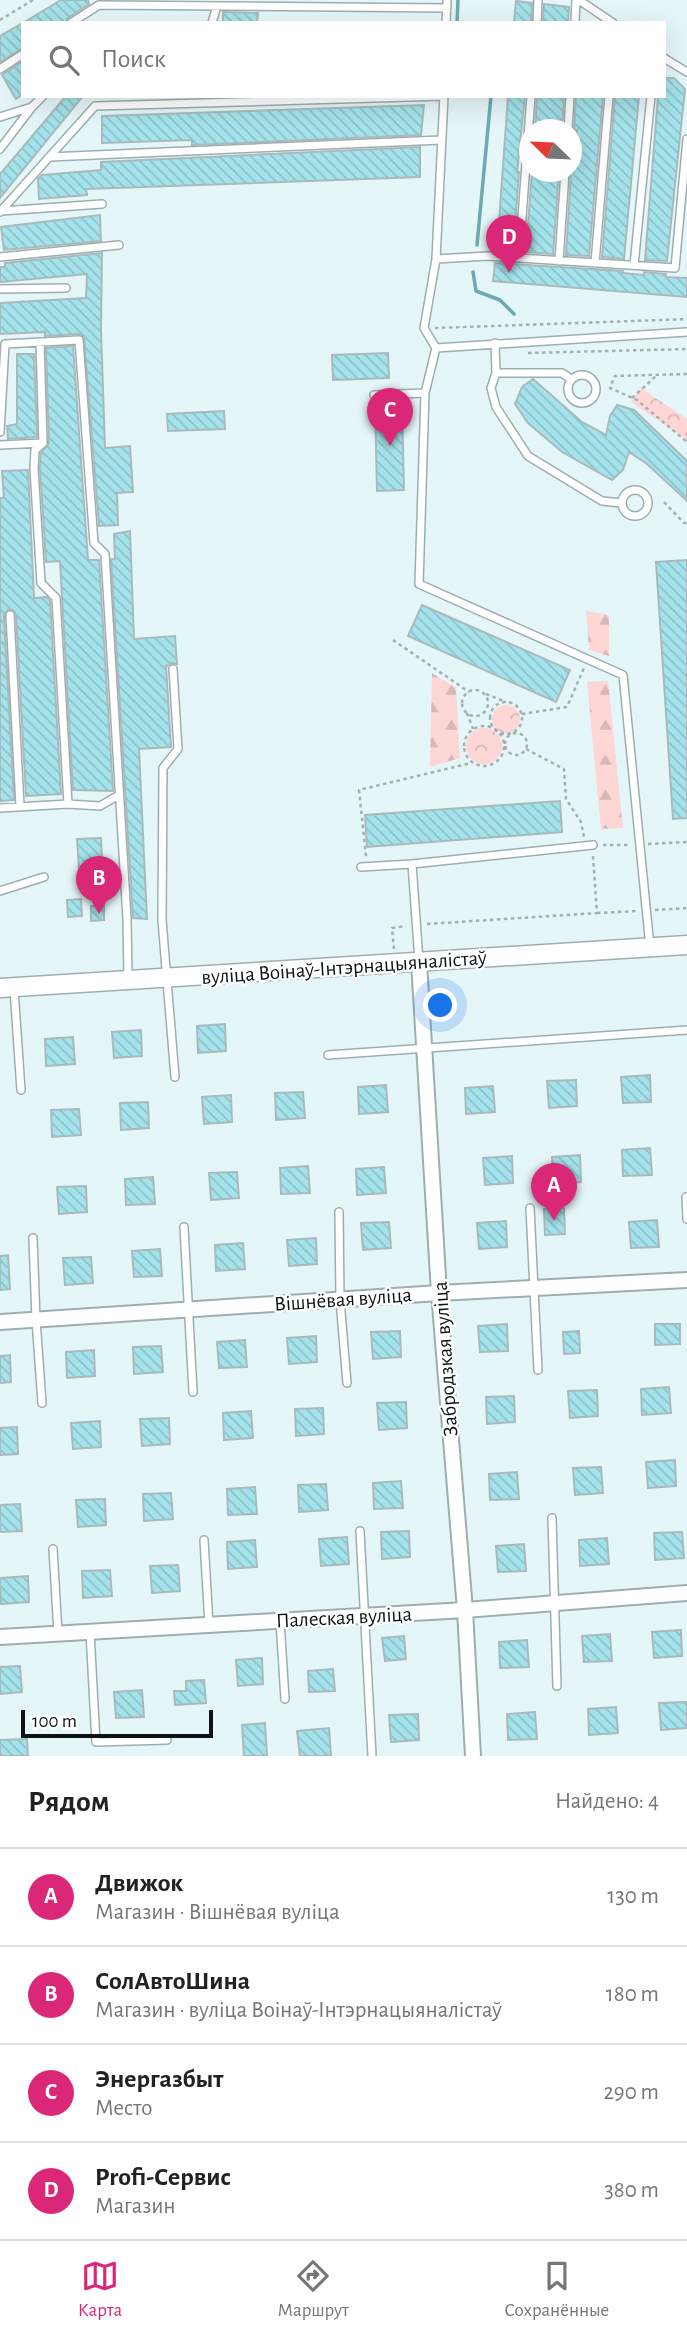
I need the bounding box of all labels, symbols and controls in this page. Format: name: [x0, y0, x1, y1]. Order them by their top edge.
search box: [21, 21, 666, 98]
icon: search: [45, 41, 83, 79]
text: Поиск: [101, 46, 166, 72]
north arrow: [519, 119, 582, 182]
pin: D: [486, 215, 532, 273]
pin: C: [367, 388, 413, 446]
pin: B: [76, 856, 122, 914]
street label: вуліца Воінаў-Інтэрнацыяналістаў: [201, 947, 488, 988]
your location: [423, 988, 457, 1022]
pin: A: [531, 1163, 577, 1221]
street label: Забродзкая вуліца: [430, 1280, 461, 1437]
street label: Вішнёвая вуліца: [273, 1284, 413, 1315]
street label: Палеская вуліца: [275, 1603, 413, 1632]
scale bar: [21, 1707, 214, 1739]
text: 100 m: [32, 1712, 77, 1731]
text: Рядом: [28, 1787, 110, 1817]
text: Найдено: 4: [555, 1790, 659, 1813]
text: Движок: [95, 1870, 183, 1896]
text: A: [44, 1885, 58, 1908]
text: 130 m: [607, 1885, 659, 1908]
text: Магазин · Вішнёвая вуліца: [95, 1901, 340, 1924]
text: СолАвтоШина: [95, 1968, 250, 1994]
text: B: [44, 1983, 58, 2006]
text: 180 m: [606, 1983, 659, 2006]
text: Магазин · вуліца Воінаў-Інтэрнацыяналістаў: [95, 1999, 502, 2022]
text: Энергазбыт: [95, 2066, 223, 2092]
text: C: [45, 2081, 57, 2104]
text: 290 m: [603, 2081, 659, 2104]
text: Место: [95, 2097, 152, 2120]
text: Profi-Сервис: [95, 2164, 231, 2190]
text: D: [43, 2179, 59, 2202]
text: 380 m: [604, 2179, 659, 2202]
text: Магазин: [95, 2195, 176, 2218]
tab: Карта: [78, 2257, 122, 2322]
tab: Маршрут: [278, 2257, 349, 2322]
tab: Сохранённые: [504, 2257, 609, 2322]

